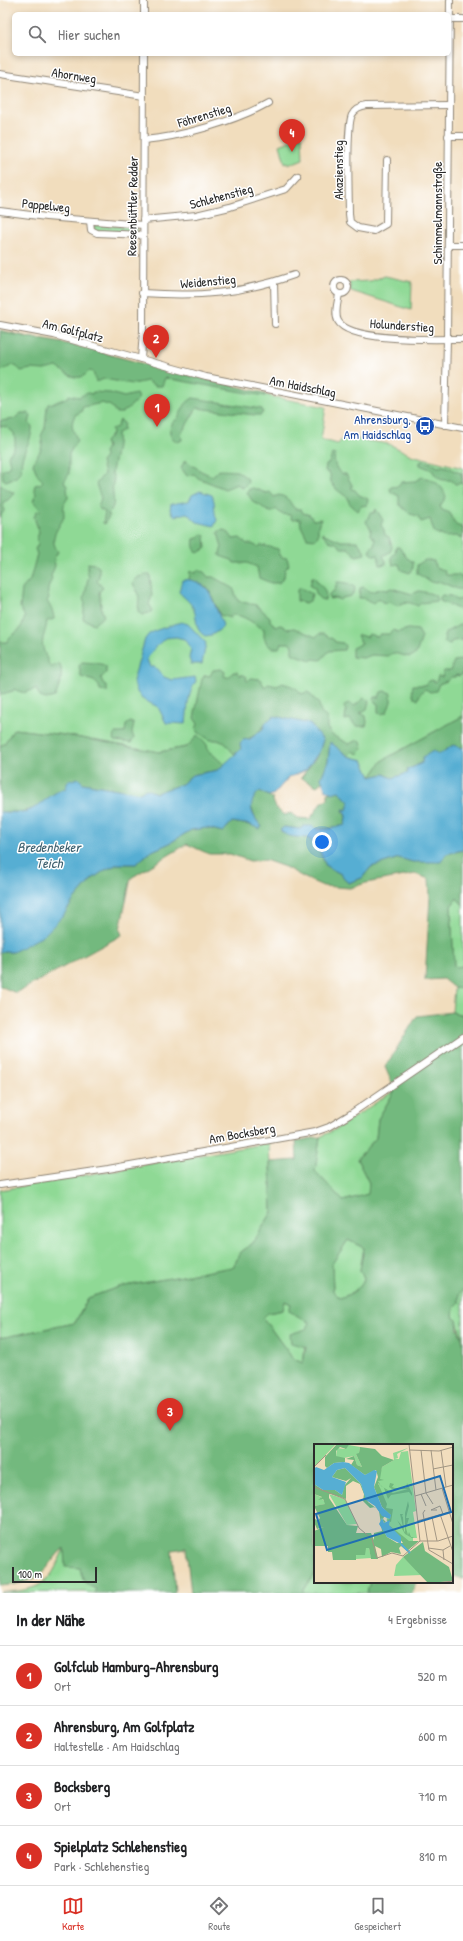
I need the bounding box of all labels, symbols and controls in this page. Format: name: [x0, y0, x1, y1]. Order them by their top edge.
search box: [12, 12, 451, 56]
icon: search: [26, 23, 48, 45]
text: Hier suchen: [58, 24, 120, 45]
street label: Ahornweg: [50, 63, 98, 87]
street label: Föhrenstieg: [174, 98, 233, 132]
pin: 4: [279, 119, 305, 152]
street label: Akazienstieg: [329, 140, 347, 200]
street label: Reesenbüttler Redder: [122, 156, 142, 256]
street label: Schimmelmannstraße: [428, 161, 446, 265]
street label: Schlehenstieg: [187, 179, 255, 213]
street label: Pappelweg: [21, 194, 71, 216]
street label: Weidenstieg: [180, 270, 237, 292]
street label: Am Golfplatz: [41, 314, 106, 346]
street label: Holunderstieg: [369, 314, 435, 336]
pin: 2: [143, 325, 169, 358]
street label: Am Haidschlag: [268, 371, 338, 401]
pin: 1: [144, 394, 170, 427]
place label: Ahrensburg, Am Haidschlag: [344, 410, 411, 443]
bus stop icon: Ahrensburg, Am Haidschlag: [414, 415, 436, 437]
your location: [312, 832, 332, 852]
water label: Bredenbeker Teich: [17, 837, 82, 872]
street label: Am Bocksberg: [208, 1118, 277, 1148]
pin: 3: [157, 1398, 183, 1431]
inset map: [314, 1444, 453, 1583]
scale bar: [12, 1565, 97, 1584]
text: 100 m: [18, 1567, 42, 1581]
text: In der Nähe: [16, 1608, 85, 1631]
text: 4 Ergebnisse: [388, 1610, 447, 1628]
text: Golfclub Hamburg-Ahrensburg: [54, 1656, 218, 1677]
text: 1: [27, 1667, 31, 1685]
text: 520 m: [418, 1667, 447, 1685]
text: Ort: [54, 1677, 71, 1695]
text: Ahrensburg, Am Golfplatz: [54, 1716, 195, 1737]
text: 2: [26, 1727, 32, 1745]
text: 600 m: [418, 1727, 447, 1745]
text: Haltestelle · Am Haidschlag: [54, 1737, 179, 1755]
text: Bocksberg: [54, 1776, 110, 1797]
text: 3: [26, 1787, 32, 1805]
text: 710 m: [418, 1787, 447, 1805]
text: Ort: [54, 1797, 71, 1815]
text: Spielplatz Schlehenstieg: [54, 1836, 187, 1857]
text: 4: [27, 1847, 31, 1865]
text: 810 m: [419, 1847, 447, 1865]
text: Park · Schlehenstieg: [54, 1857, 149, 1875]
tab: Karte: [62, 1895, 84, 1933]
tab: Route: [208, 1895, 230, 1933]
tab: Gespeichert: [354, 1895, 401, 1933]

